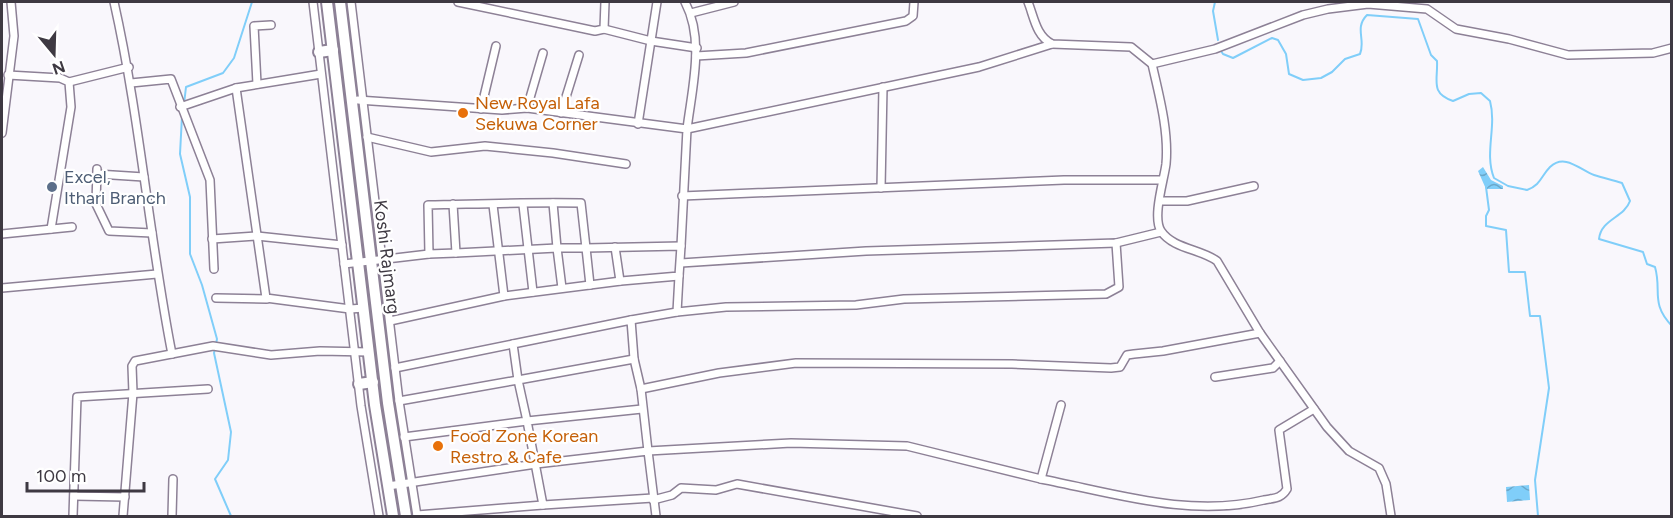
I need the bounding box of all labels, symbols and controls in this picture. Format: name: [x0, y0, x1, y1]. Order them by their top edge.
north arrow: [24, 24, 84, 84]
text: N: [50, 57, 68, 79]
place label: New Royal Lafa Sekuwa Corner: [475, 92, 600, 135]
marker: New Royal Lafa Sekuwa Corner: [456, 106, 470, 120]
place label: Excel, Ithari Branch: [64, 166, 166, 209]
marker: Excel, Ithari Branch: [45, 180, 59, 194]
street label: Koshi Rajmarg: [369, 199, 405, 315]
place label: Food Zone Korean Restro & Cafe: [450, 425, 598, 468]
marker: Food Zone Korean Restro & Cafe: [431, 439, 445, 453]
scale bar: [27, 455, 144, 493]
text: 100 m: [36, 465, 86, 487]

